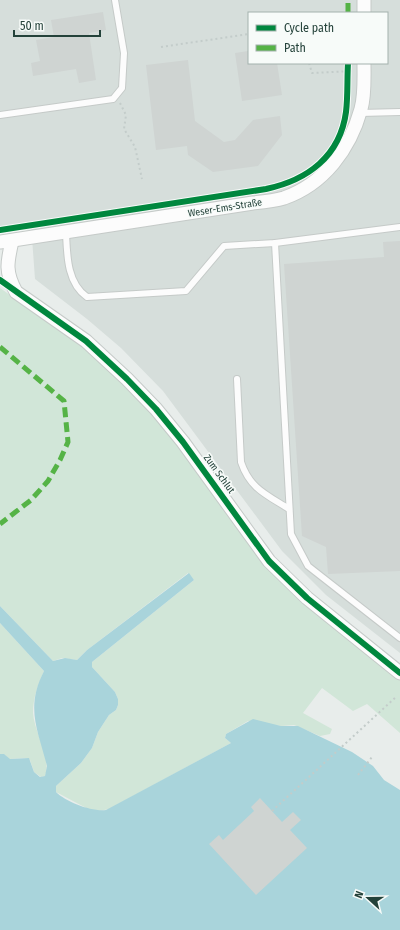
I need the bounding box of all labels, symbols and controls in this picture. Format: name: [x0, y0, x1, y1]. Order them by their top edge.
scale bar: [14, 12, 100, 38]
legend: [248, 12, 388, 64]
text: 50 m: [20, 19, 44, 33]
text: Cycle path: [284, 21, 334, 35]
text: Path: [284, 41, 306, 55]
street label: Weser-Ems-Straße: [187, 196, 263, 220]
street label: Zum Schlut: [201, 452, 238, 496]
north arrow: [348, 878, 388, 918]
text: N: [352, 889, 366, 900]

